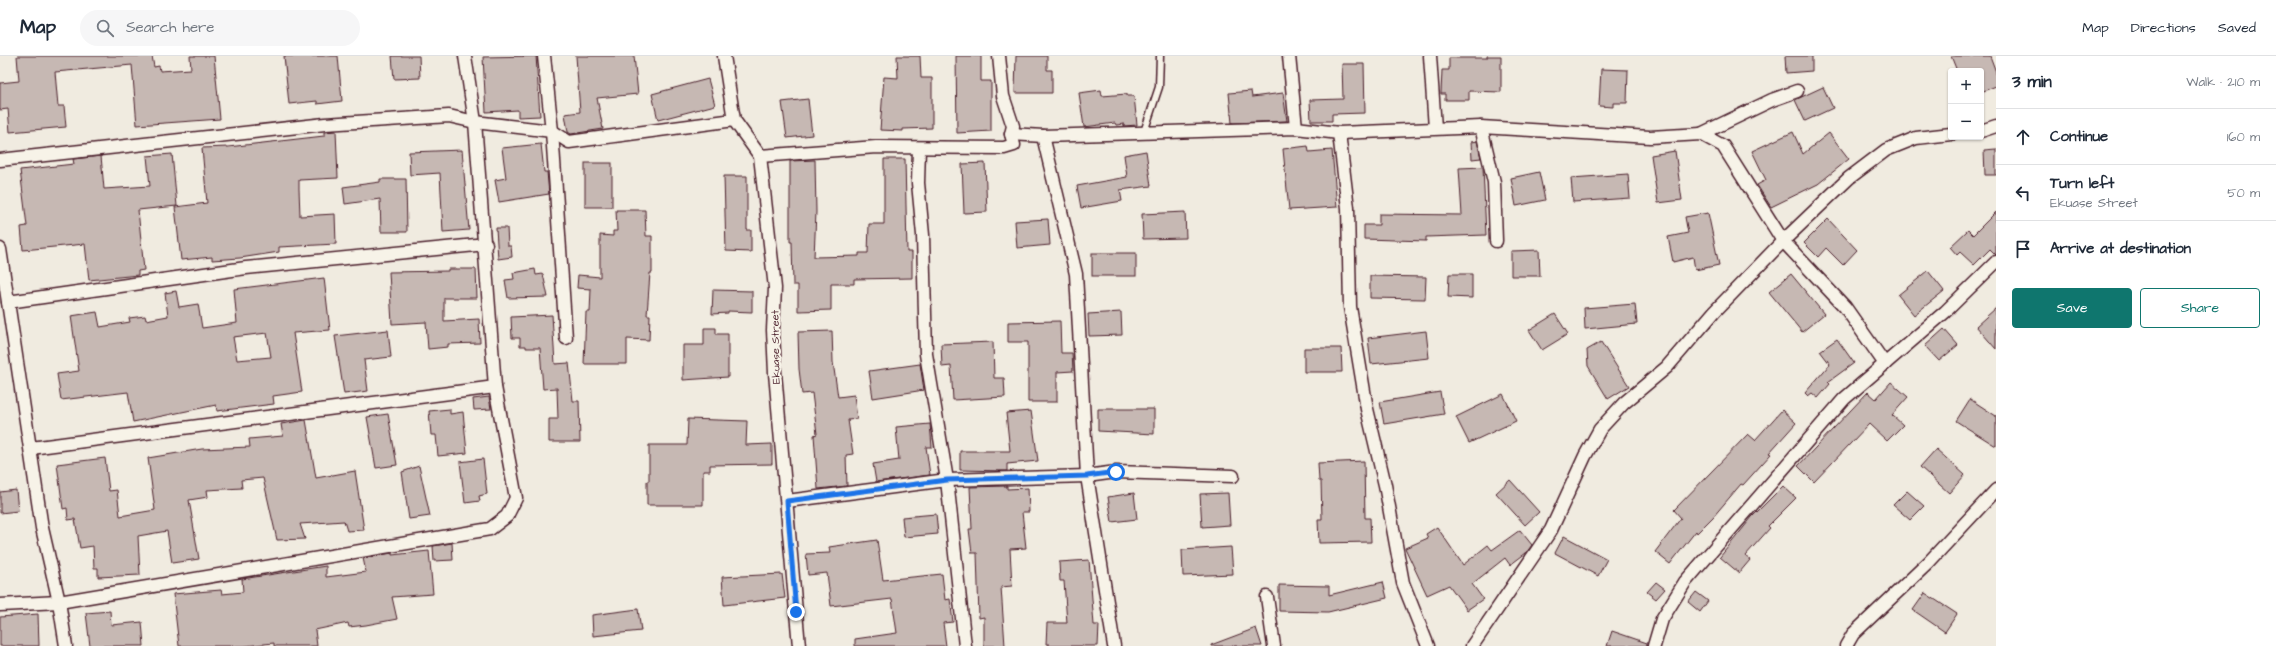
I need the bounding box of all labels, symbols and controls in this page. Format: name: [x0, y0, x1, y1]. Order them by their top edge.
search box: [80, 10, 360, 46]
text: Map: [20, 14, 56, 41]
icon: search: [94, 17, 116, 39]
text: Search here: [126, 17, 215, 38]
text: Map: [2082, 18, 2109, 38]
text: Directions: [2131, 18, 2196, 38]
text: Saved: [2218, 18, 2256, 38]
map controls: [1948, 68, 1984, 140]
button: +: [1948, 68, 1984, 104]
text: 3 min: [2012, 70, 2052, 94]
text: Walk · 210 m: [2186, 73, 2260, 91]
button: −: [1948, 104, 1984, 140]
icon: ahead: [2012, 126, 2034, 148]
text: Continue: [2050, 126, 2108, 147]
text: 160 m: [2227, 128, 2260, 146]
text: Turn left: [2050, 173, 2114, 194]
icon: left: [2012, 182, 2034, 204]
text: 50 m: [2227, 184, 2260, 202]
text: Ekuase Street: [2050, 194, 2138, 212]
icon: arrive: [2012, 238, 2034, 260]
text: Arrive at destination: [2050, 238, 2191, 259]
button: Save: [2012, 288, 2132, 328]
button: Share: [2140, 288, 2260, 328]
street label: Ekuase Street: [767, 309, 784, 384]
route start: [1107, 463, 1125, 481]
route end: [787, 603, 805, 621]

